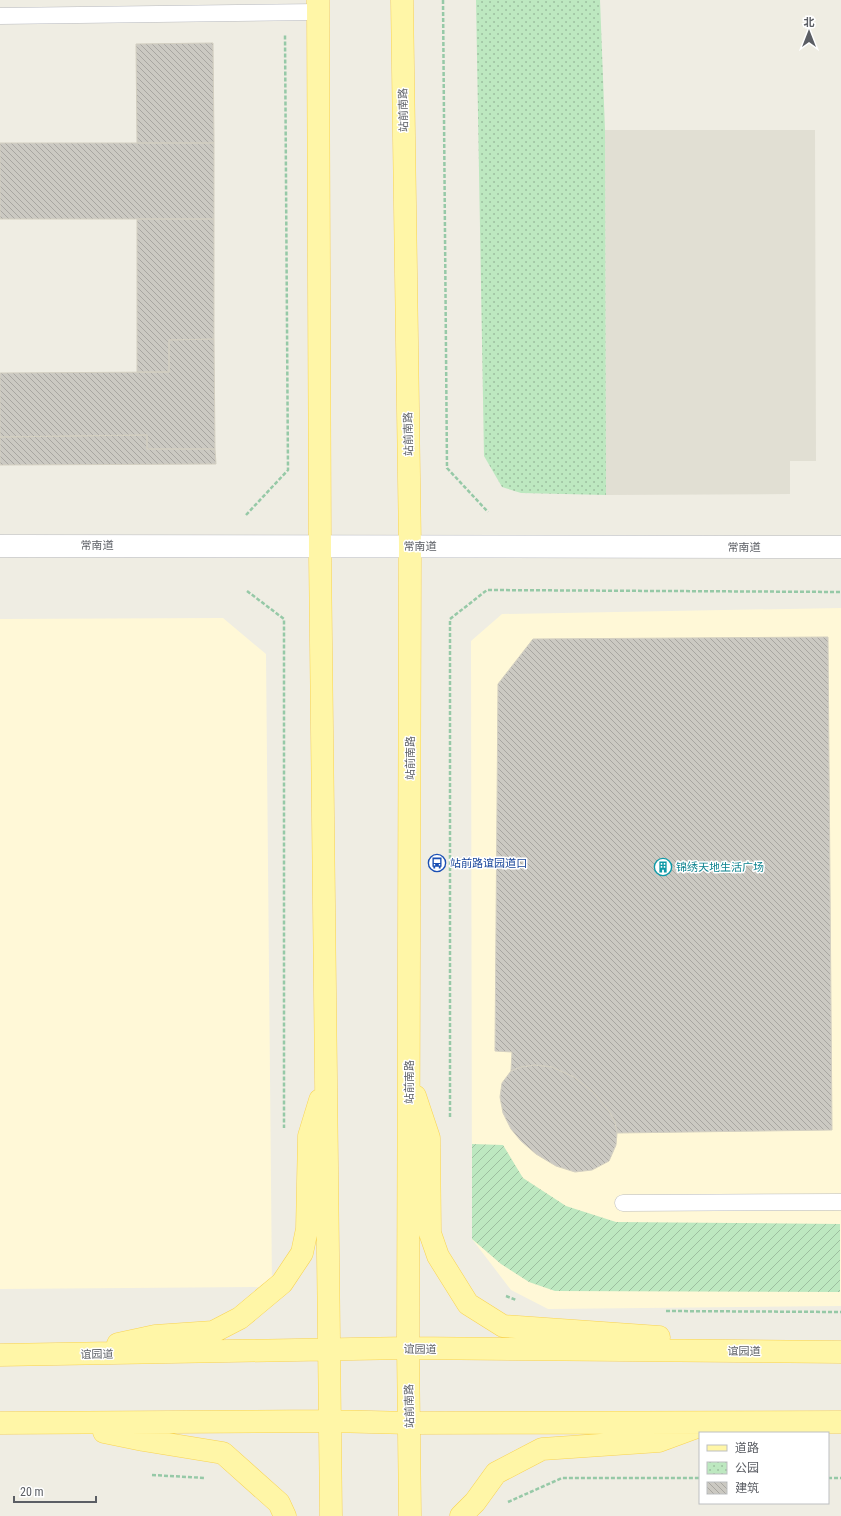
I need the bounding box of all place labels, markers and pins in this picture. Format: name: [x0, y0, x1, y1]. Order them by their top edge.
bus stop icon: 站前路谊园道口: [427, 853, 447, 873]
place label: 站前路谊园道口: [450, 857, 527, 870]
building icon: 锦绣天地生活广场: [653, 857, 673, 877]
place label: 锦绣天地生活广场: [676, 861, 764, 874]

